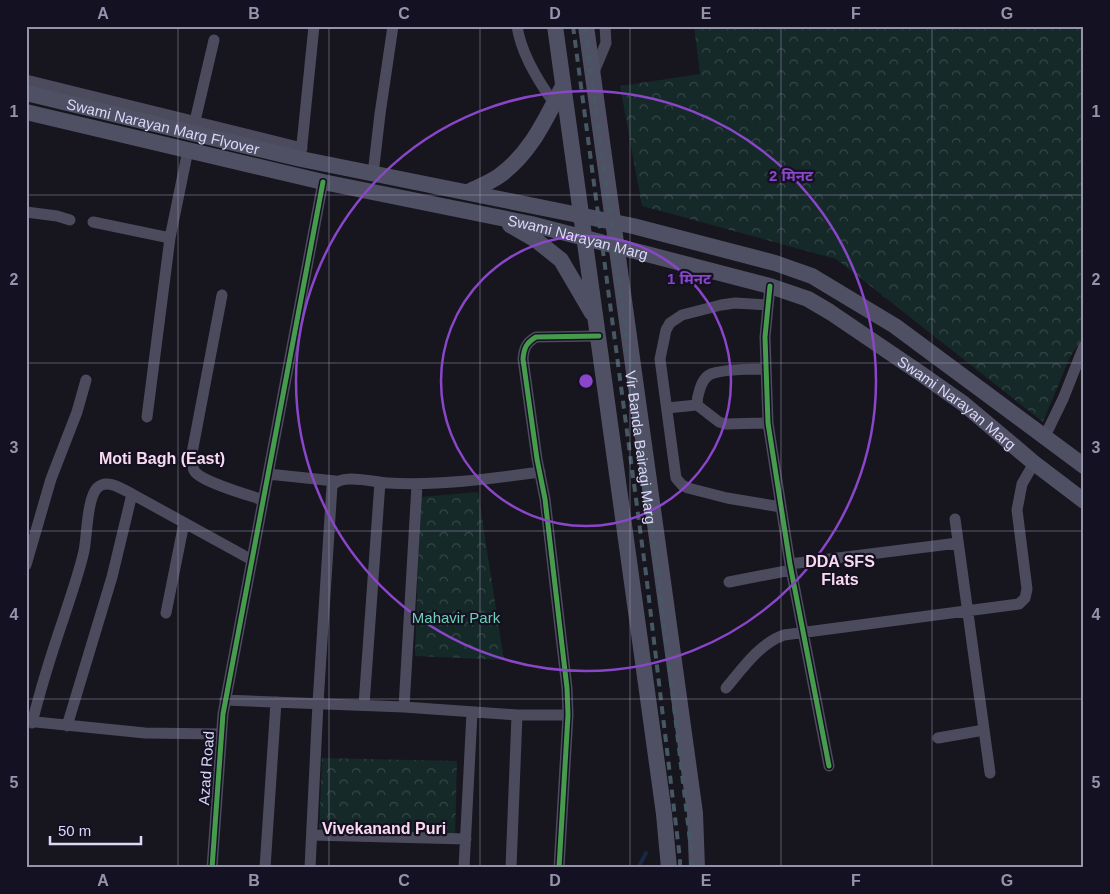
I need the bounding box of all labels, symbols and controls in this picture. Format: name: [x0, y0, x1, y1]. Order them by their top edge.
text: A: [97, 5, 109, 22]
text: B: [248, 5, 260, 22]
text: C: [398, 5, 410, 22]
text: D: [549, 5, 561, 22]
text: E: [701, 5, 712, 22]
text: F: [851, 5, 861, 22]
text: G: [1001, 5, 1013, 22]
street label: Swami Narayan Marg Flyover: [65, 95, 261, 157]
text: 1: [10, 103, 19, 120]
text: 1: [1092, 103, 1101, 120]
text: 2 मिनट: [769, 167, 814, 184]
street label: Swami Narayan Marg: [506, 211, 650, 263]
text: 1 मिनट: [667, 270, 712, 287]
text: 2: [10, 271, 19, 288]
text: 2: [1092, 271, 1101, 288]
street label: Swami Narayan Marg: [895, 352, 1020, 453]
street label: Vir Banda Bairagi Marg: [623, 369, 660, 525]
centre of rings: [577, 372, 595, 390]
text: 3: [10, 439, 19, 456]
text: 3: [1092, 439, 1101, 456]
district label: Moti Bagh (East): [99, 450, 225, 467]
district label: DDA SFS Flats: [805, 553, 875, 588]
text: 4: [10, 606, 19, 623]
text: 4: [1092, 606, 1101, 623]
park label: Mahavir Park: [412, 609, 501, 626]
street label: Azad Road: [195, 730, 217, 806]
text: 5: [10, 774, 19, 791]
text: 5: [1092, 774, 1101, 791]
scale bar: [50, 814, 141, 846]
district label: Vivekanand Puri: [322, 820, 446, 837]
text: 50 m: [58, 822, 91, 839]
text: A: [97, 872, 109, 889]
text: B: [248, 872, 260, 889]
text: C: [398, 872, 410, 889]
text: D: [549, 872, 561, 889]
text: E: [701, 872, 712, 889]
text: F: [851, 872, 861, 889]
text: G: [1001, 872, 1013, 889]

